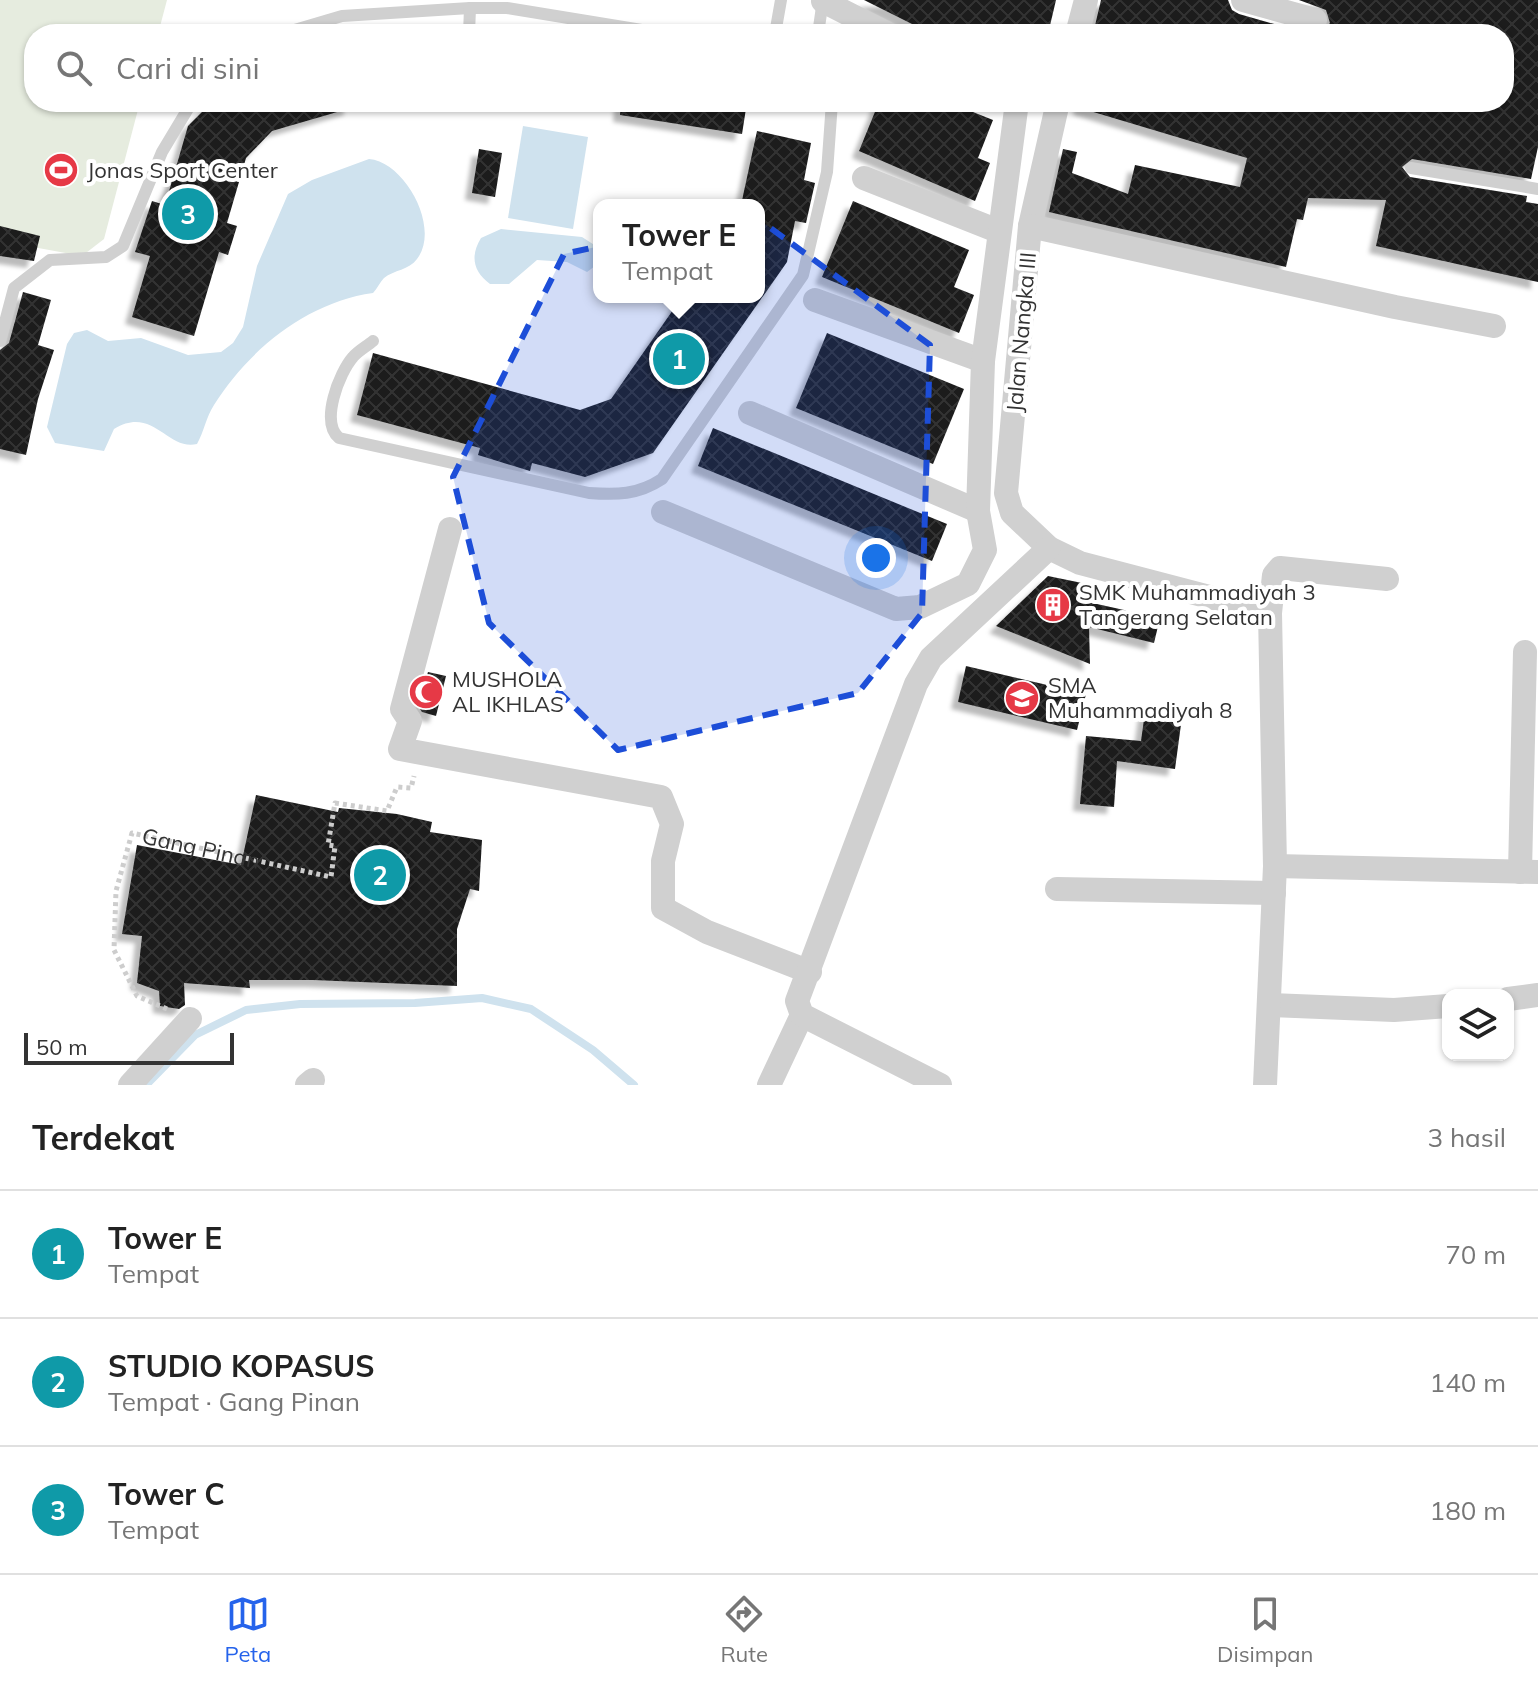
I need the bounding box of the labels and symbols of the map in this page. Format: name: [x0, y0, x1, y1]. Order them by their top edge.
sports icon: Jonas Sport Center: [42, 151, 80, 189]
place label: Jonas Sport Center: [87, 156, 278, 184]
pin: 3: [162, 184, 214, 244]
street label: Jalan Nangka III: [1000, 251, 1042, 413]
pin: 1: [653, 329, 705, 389]
your location: [856, 538, 896, 578]
place label: SMK Muhammadiyah 3 Tangerang Selatan: [1079, 578, 1316, 631]
building icon: SMK Muhammadiyah 3 Tangerang Selatan: [1034, 586, 1072, 624]
place label: MUSHOLA AL IKHLAS: [452, 665, 564, 718]
place label: SMA Muhammadiyah 8: [1048, 671, 1232, 724]
mosque icon: MUSHOLA AL IKHLAS: [407, 673, 445, 711]
school or university icon: SMA Muhammadiyah 8: [1003, 679, 1041, 717]
street label: Gang Pinan: [139, 822, 263, 875]
pin: 2: [354, 845, 406, 905]
scale bar: [24, 1029, 234, 1065]

